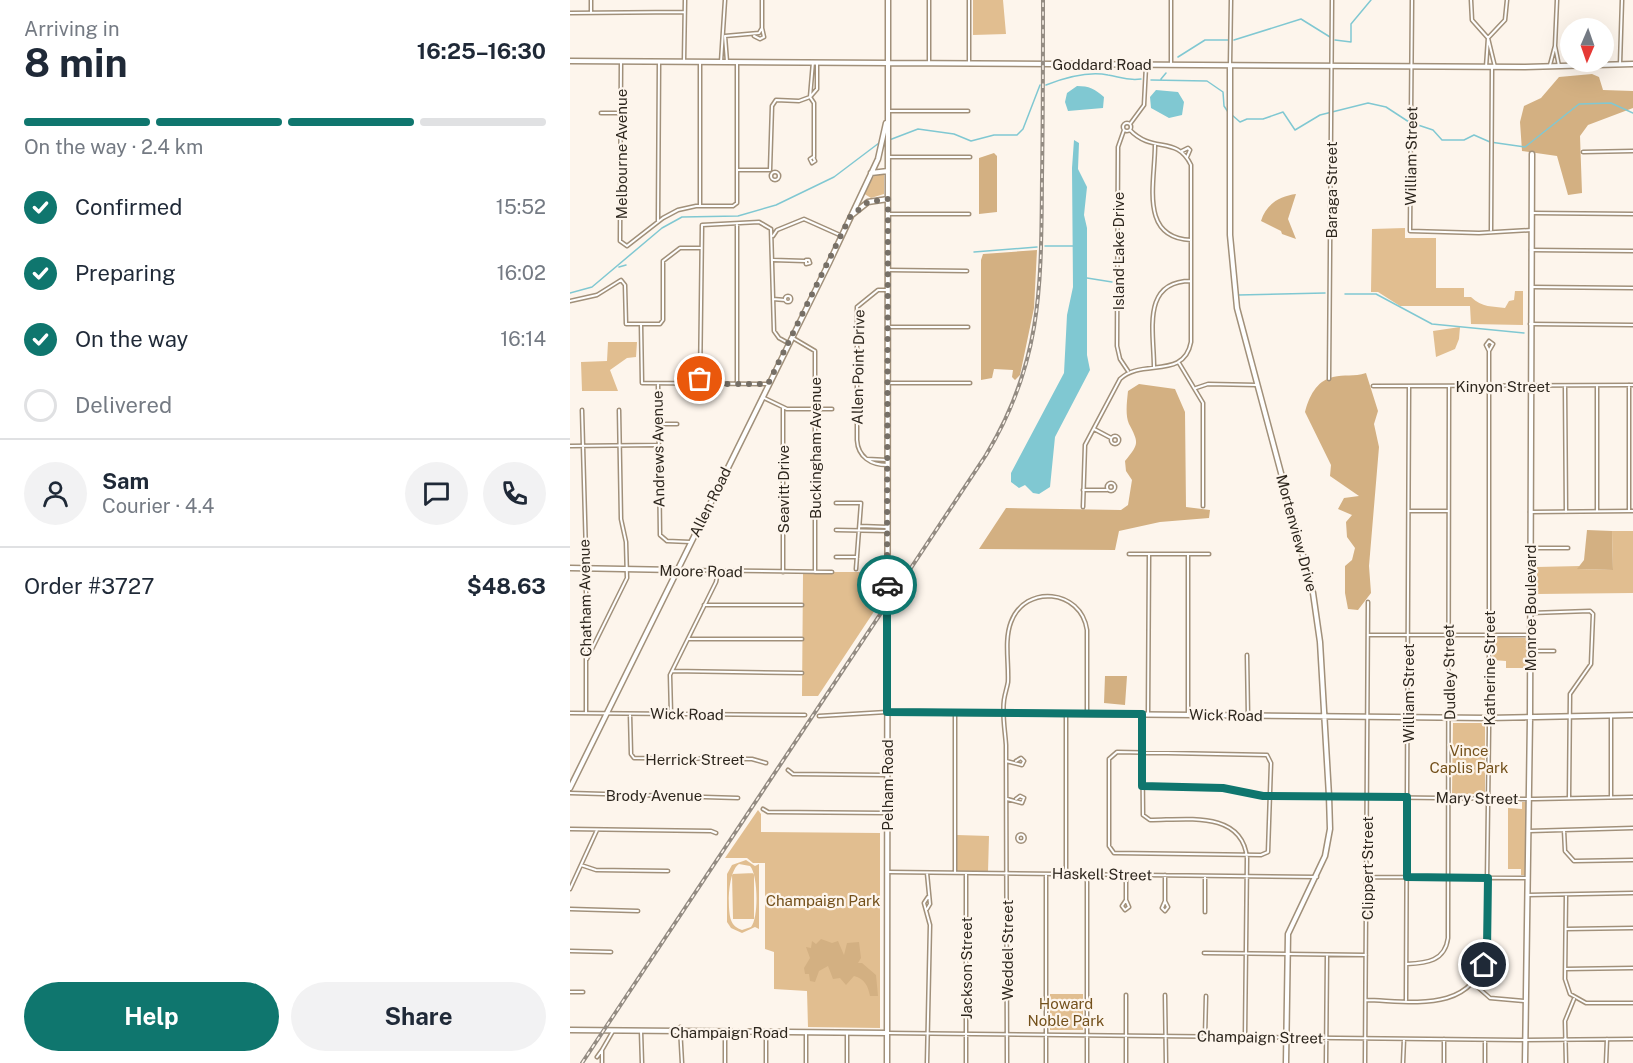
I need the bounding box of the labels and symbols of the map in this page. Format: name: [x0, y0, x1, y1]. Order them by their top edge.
north arrow: [1560, 18, 1614, 72]
street label: Goddard Road: [1052, 56, 1152, 73]
street label: Melbourne Avenue: [613, 89, 630, 219]
street label: William Street: [1402, 106, 1420, 206]
street label: Baraga Street: [1323, 141, 1340, 239]
street label: Island Lake Drive: [1110, 192, 1127, 310]
street label: Allen Point Drive: [848, 309, 868, 425]
pin: [674, 353, 725, 404]
street label: Buckingham Avenue: [807, 377, 824, 519]
street label: Kinyon Street: [1456, 378, 1551, 395]
street label: Andrews Avenue: [648, 390, 668, 508]
street label: Seavitt Drive: [775, 445, 792, 533]
street label: Allen Road: [686, 464, 734, 540]
street label: Mortenview Drive: [1273, 473, 1321, 593]
street label: Chatham Avenue: [575, 539, 595, 657]
street label: Monroe Boulevard: [1522, 545, 1539, 671]
courier: [857, 555, 917, 615]
street label: Moore Road: [659, 562, 743, 580]
street label: Katherine Street: [1481, 610, 1498, 726]
street label: Dudley Street: [1440, 624, 1458, 720]
street label: William Street: [1400, 643, 1417, 743]
street label: Wick Road: [650, 705, 724, 723]
street label: Wick Road: [1189, 706, 1263, 724]
street label: Pelham Road: [879, 739, 896, 831]
park label: Vince Caplis Park: [1430, 742, 1508, 776]
street label: Herrick Street: [645, 751, 745, 768]
street label: Brody Avenue: [606, 787, 702, 804]
street label: Mary Street: [1435, 789, 1519, 807]
street label: Clippert Street: [1359, 816, 1376, 920]
street label: Haskell Street: [1052, 865, 1152, 883]
park label: Champaign Park: [766, 892, 880, 909]
street label: Weddel Street: [999, 900, 1016, 1000]
street label: Jackson Street: [958, 917, 975, 1019]
pin: [1458, 939, 1509, 990]
park label: Howard Noble Park: [1028, 995, 1104, 1029]
street label: Champaign Road: [670, 1024, 788, 1041]
street label: Champaign Street: [1197, 1027, 1324, 1047]

